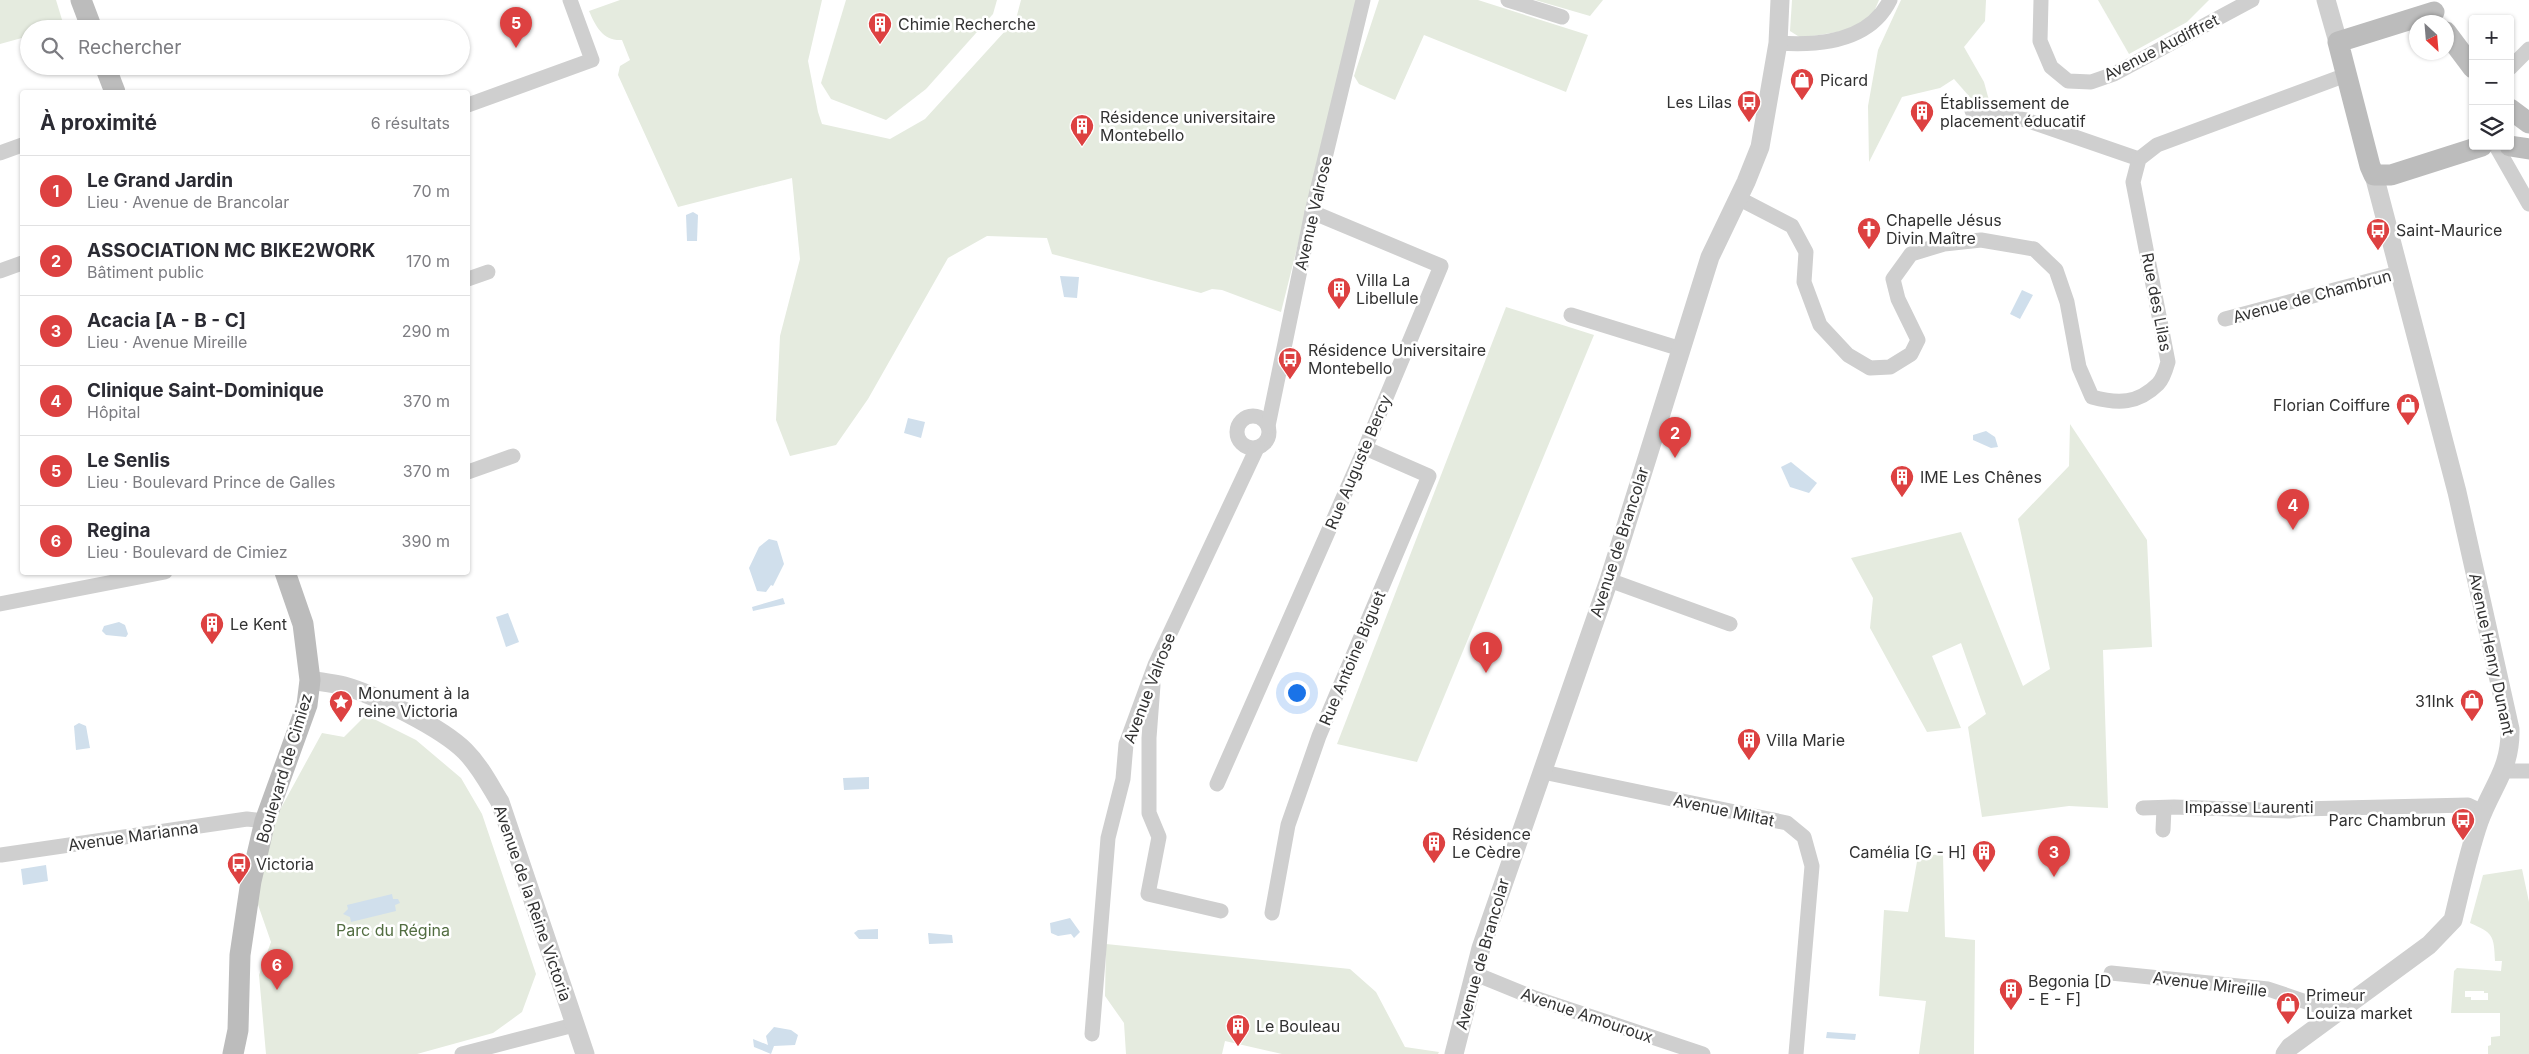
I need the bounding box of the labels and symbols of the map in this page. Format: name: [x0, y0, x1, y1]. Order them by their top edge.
pin: 5: [500, 7, 532, 48]
street label: Avenue Audiffret: [2100, 9, 2222, 85]
building icon: Chimie Recherche: [867, 11, 893, 45]
place label: Chimie Recherche: [898, 14, 1036, 34]
north arrow: [2409, 15, 2454, 60]
shop icon: Picard: [1789, 67, 1815, 101]
place label: Picard: [1820, 70, 1868, 90]
bus stop icon: Les Lilas: [1736, 89, 1762, 123]
place label: Les Lilas: [1666, 92, 1732, 112]
place label: Établissement de placement éducatif: [1940, 93, 2086, 131]
building icon: Établissement de placement éducatif: [1909, 99, 1935, 133]
place label: Résidence universitaire Montebello: [1100, 107, 1276, 145]
building icon: Résidence universitaire Montebello: [1069, 113, 1095, 147]
street label: Avenue Valrose: [1290, 154, 1336, 272]
place label: Chapelle Jésus Divin Maître: [1886, 210, 2002, 248]
church icon: Chapelle Jésus Divin Maître: [1856, 216, 1882, 250]
bus stop icon: Saint-Maurice: [2365, 217, 2391, 251]
place label: Saint-Maurice: [2396, 220, 2502, 240]
street label: Rue des Lilas: [2138, 251, 2176, 353]
street label: Avenue de Chambrun: [2231, 265, 2393, 327]
place label: Villa La Libellule: [1356, 270, 1418, 308]
building icon: Villa La Libellule: [1326, 276, 1352, 310]
place label: Résidence Universitaire Montebello: [1308, 340, 1486, 378]
bus stop icon: Résidence Universitaire Montebello: [1277, 346, 1303, 380]
street label: Rue Auguste Bercy: [1321, 392, 1395, 532]
shop icon: Florian Coiffure: [2395, 392, 2421, 426]
place label: Florian Coiffure: [2273, 395, 2390, 415]
pin: 2: [1659, 417, 1691, 458]
street label: Avenue de Brancolar: [1585, 464, 1653, 620]
building icon: IME Les Chênes: [1889, 464, 1915, 498]
place label: IME Les Chênes: [1920, 467, 2042, 487]
pin: 4: [2277, 489, 2309, 530]
street label: Avenue Henry Dunant: [2465, 571, 2519, 737]
street label: Rue Antoine Biguet: [1315, 588, 1389, 728]
building icon: Le Kent: [199, 611, 225, 645]
place label: Le Kent: [230, 614, 287, 634]
street label: Avenue Valrose: [1119, 630, 1179, 746]
pin: 1: [1470, 632, 1502, 673]
your location: [1284, 680, 1310, 706]
place label: Monument à la reine Victoria: [358, 683, 470, 721]
shop icon: 31Ink: [2459, 688, 2485, 722]
place icon: Monument à la reine Victoria: [328, 689, 354, 723]
street label: Boulevard de Cimiez: [252, 691, 316, 845]
place label: 31Ink: [2415, 691, 2454, 711]
building icon: Villa Marie: [1736, 727, 1762, 761]
place label: Villa Marie: [1766, 730, 1845, 750]
street label: Avenue Miltat: [1672, 790, 1776, 830]
street label: Impasse Laurenti: [2184, 797, 2314, 817]
street label: Avenue de la Reine Victoria: [490, 802, 576, 1004]
bus stop icon: Parc Chambrun: [2450, 807, 2476, 841]
place label: Parc Chambrun: [2329, 810, 2446, 830]
street label: Avenue Marianna: [67, 817, 199, 855]
place label: Résidence Le Cèdre: [1452, 824, 1531, 862]
building icon: Résidence Le Cèdre: [1421, 830, 1447, 864]
pin: 3: [2038, 836, 2070, 877]
building icon: Camélia [G - H]: [1971, 839, 1997, 873]
place label: Camélia [G - H]: [1849, 842, 1966, 862]
bus stop icon: Victoria: [226, 851, 252, 885]
place label: Victoria: [256, 854, 314, 874]
street label: Avenue de Brancolar: [1451, 876, 1513, 1032]
park label: Parc du Régina: [336, 920, 450, 940]
pin: 6: [261, 949, 293, 990]
street label: Avenue Mireille: [2152, 967, 2268, 1001]
place label: Begonia [D - E - F]: [2028, 971, 2111, 1009]
building icon: Begonia [D - E - F]: [1998, 977, 2024, 1011]
street label: Avenue Amouroux: [1518, 983, 1656, 1047]
place label: Primeur Louiza market: [2306, 985, 2413, 1023]
shop icon: Primeur Louiza market: [2275, 991, 2301, 1025]
building icon: Le Bouleau: [1225, 1013, 1251, 1047]
place label: Le Bouleau: [1256, 1016, 1340, 1036]

